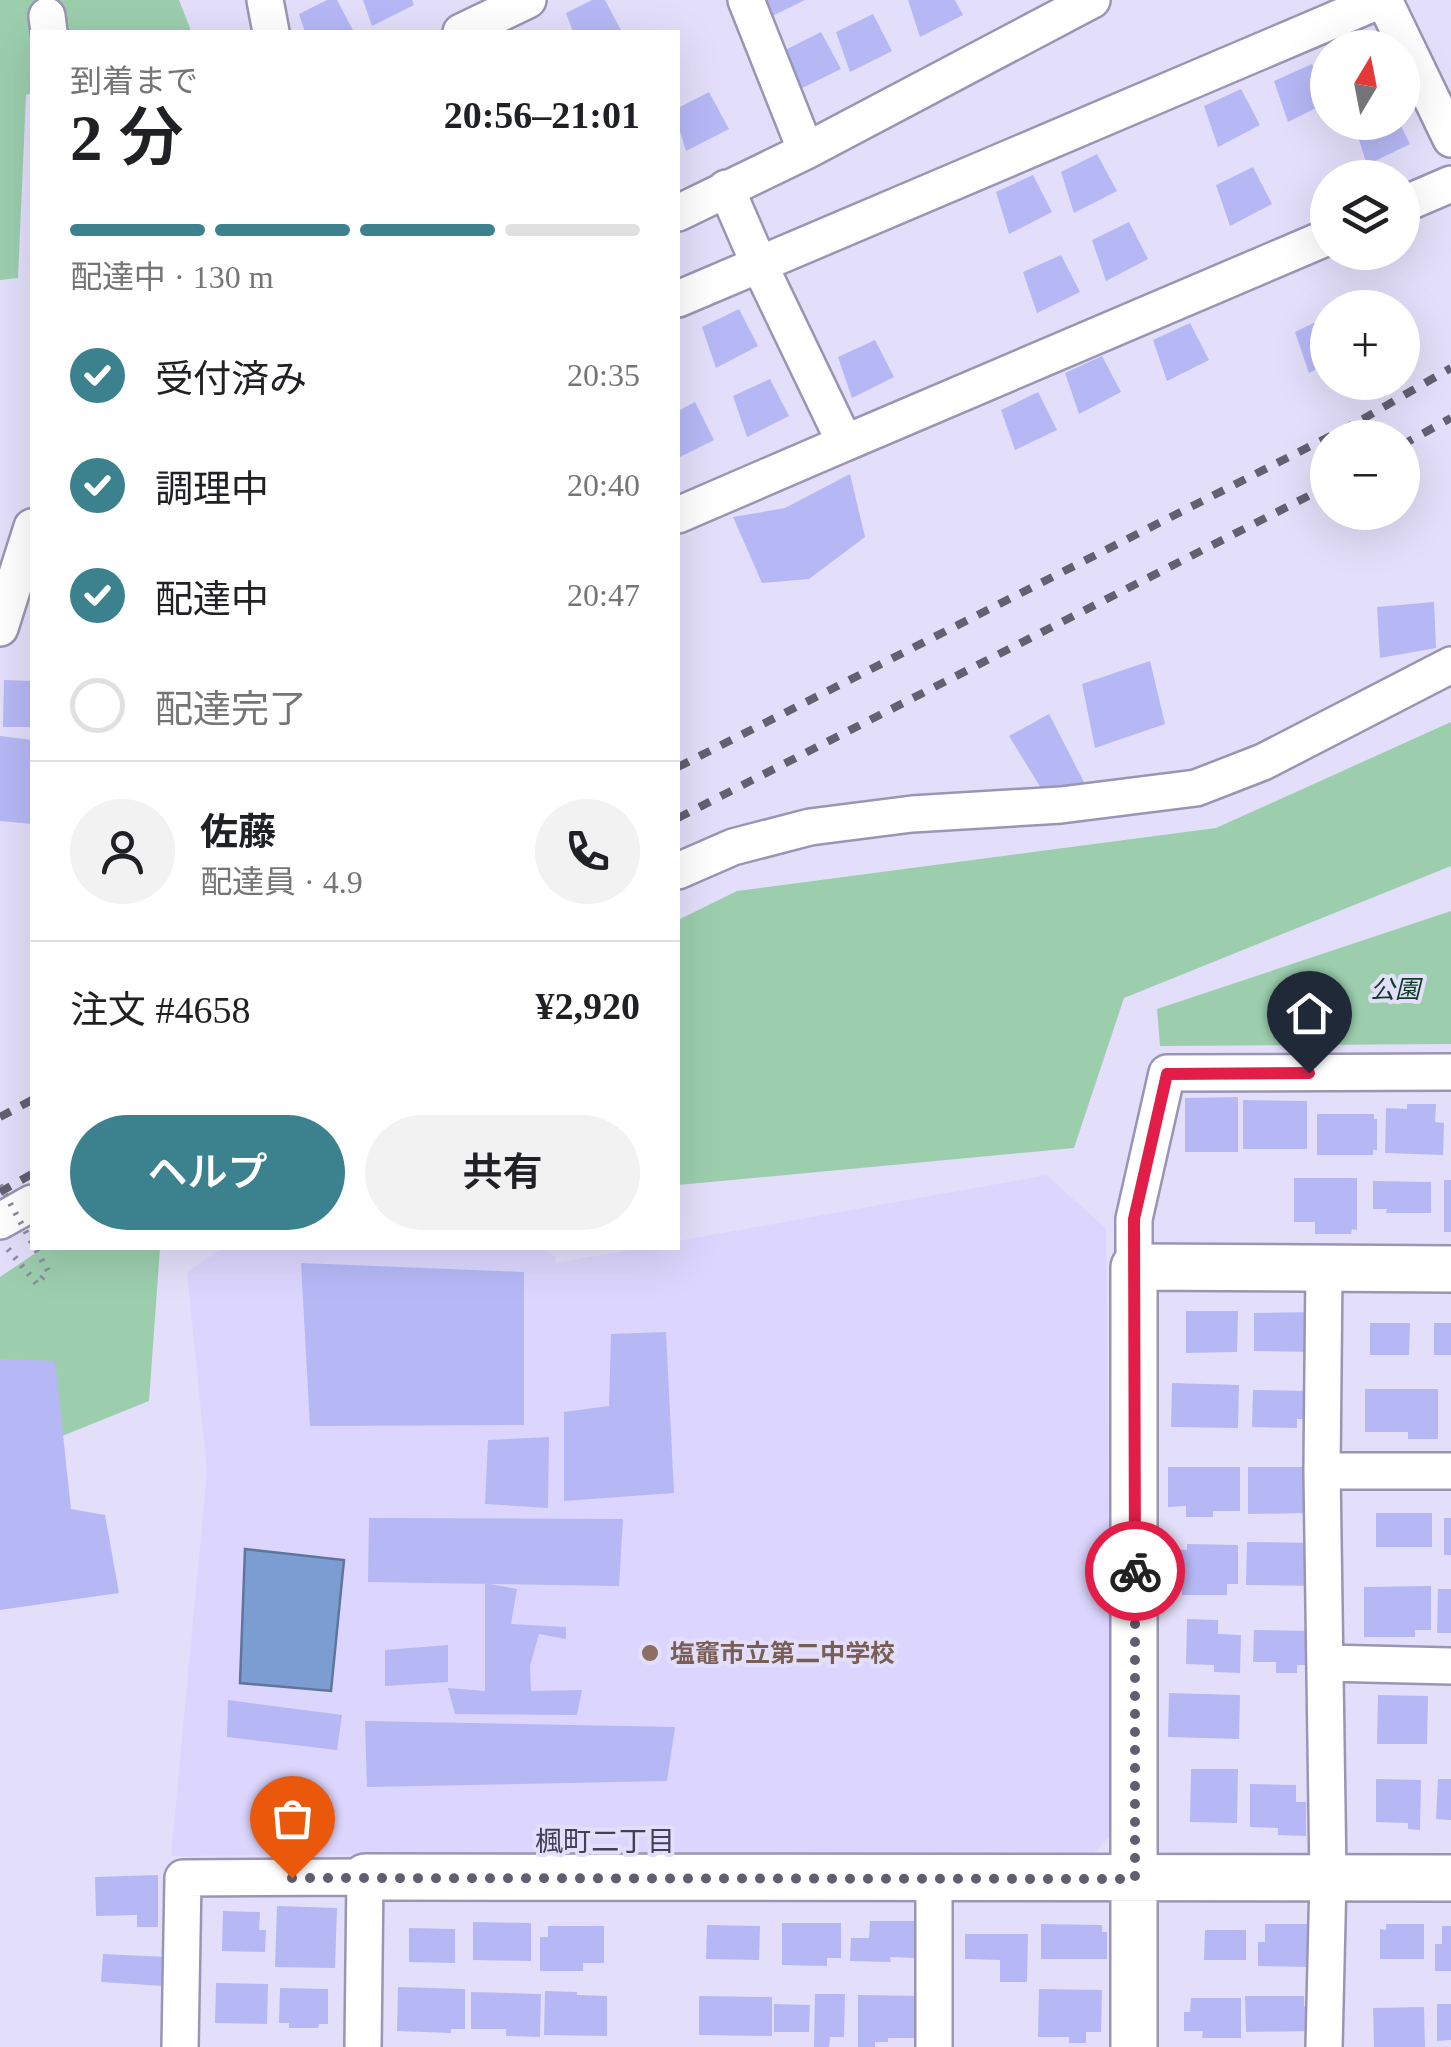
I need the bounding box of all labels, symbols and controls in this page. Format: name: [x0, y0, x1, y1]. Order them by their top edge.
north arrow: [1310, 30, 1420, 140]
map controls: [1310, 30, 1420, 530]
text: 到着まで: [70, 63, 198, 99]
text: 20:56–21:01: [444, 94, 640, 136]
text: 2 分: [70, 102, 184, 174]
button: layers: [1310, 160, 1420, 270]
text: 配達中 · 130 m: [70, 259, 274, 295]
button: +: [1310, 290, 1420, 400]
icon: check: [70, 348, 125, 403]
text: 20:35: [567, 357, 640, 393]
text: 受付済み: [155, 358, 307, 400]
button: −: [1310, 420, 1420, 530]
icon: check: [70, 458, 125, 513]
text: 20:40: [567, 467, 640, 503]
text: 調理中: [155, 468, 269, 510]
icon: check: [70, 568, 125, 623]
text: 20:47: [567, 577, 640, 613]
text: 配達中: [155, 578, 269, 620]
text: 配達完了: [155, 688, 307, 730]
button: person: [70, 799, 175, 904]
button: phone: [535, 799, 640, 904]
text: 佐藤: [200, 811, 276, 853]
text: 配達員 · 4.9: [200, 864, 363, 900]
pin: [1267, 971, 1352, 1074]
park label: 公園: [1370, 976, 1423, 1003]
text: ¥2,920: [536, 985, 640, 1027]
icon: home: [1282, 986, 1337, 1041]
text: 注文 #4658: [70, 989, 251, 1031]
button: ヘルプ: [70, 1115, 345, 1230]
button: 共有: [365, 1115, 640, 1230]
courier: [1085, 1521, 1185, 1621]
icon: bike: [1108, 1544, 1163, 1599]
place label: 塩竈市立第二中学校: [670, 1640, 895, 1667]
marker: 塩竈市立第二中学校: [639, 1642, 661, 1664]
pin: [250, 1776, 335, 1879]
icon: bag: [265, 1791, 320, 1846]
district label: 楓町二丁目: [535, 1826, 675, 1857]

